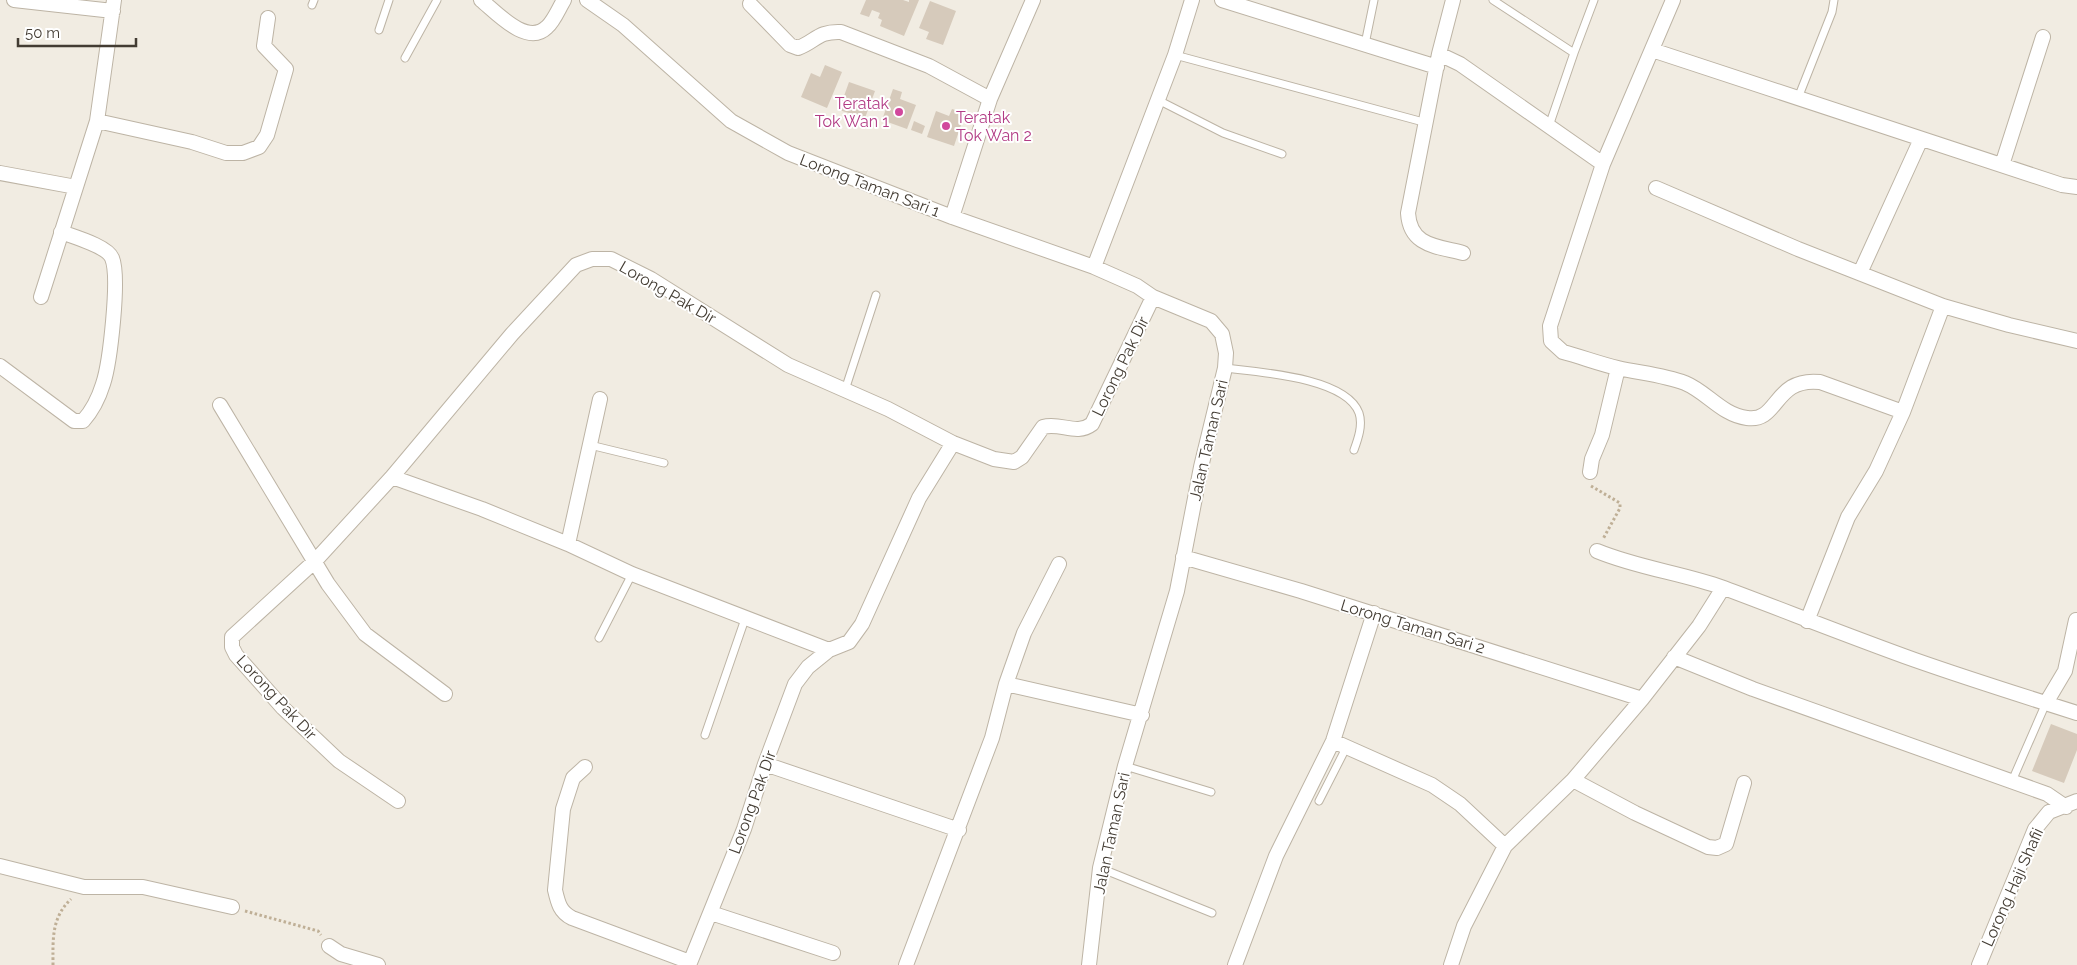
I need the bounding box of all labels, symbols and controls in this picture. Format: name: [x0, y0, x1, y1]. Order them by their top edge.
scale bar: [18, 15, 135, 47]
text: 50 m: [25, 24, 60, 42]
place label: Teratak Tok Wan 1: [815, 94, 890, 131]
marker: Teratak Tok Wan 1: [893, 106, 905, 118]
place label: Teratak Tok Wan 2: [956, 108, 1032, 145]
marker: Teratak Tok Wan 2: [940, 120, 952, 132]
street label: Lorong Taman Sari 1: [797, 150, 943, 221]
street label: Lorong Pak Dir: [616, 257, 720, 328]
street label: Lorong Pak Dir: [1088, 313, 1153, 419]
street label: Jalan Taman Sari: [1185, 378, 1232, 502]
street label: Lorong Taman Sari 2: [1338, 595, 1487, 657]
street label: Lorong Pak Dir: [233, 651, 321, 744]
street label: Lorong Pak Dir: [725, 748, 780, 856]
street label: Jalan Taman Sari: [1089, 771, 1134, 895]
street label: Lorong Haji Shafii: [1978, 825, 2047, 949]

